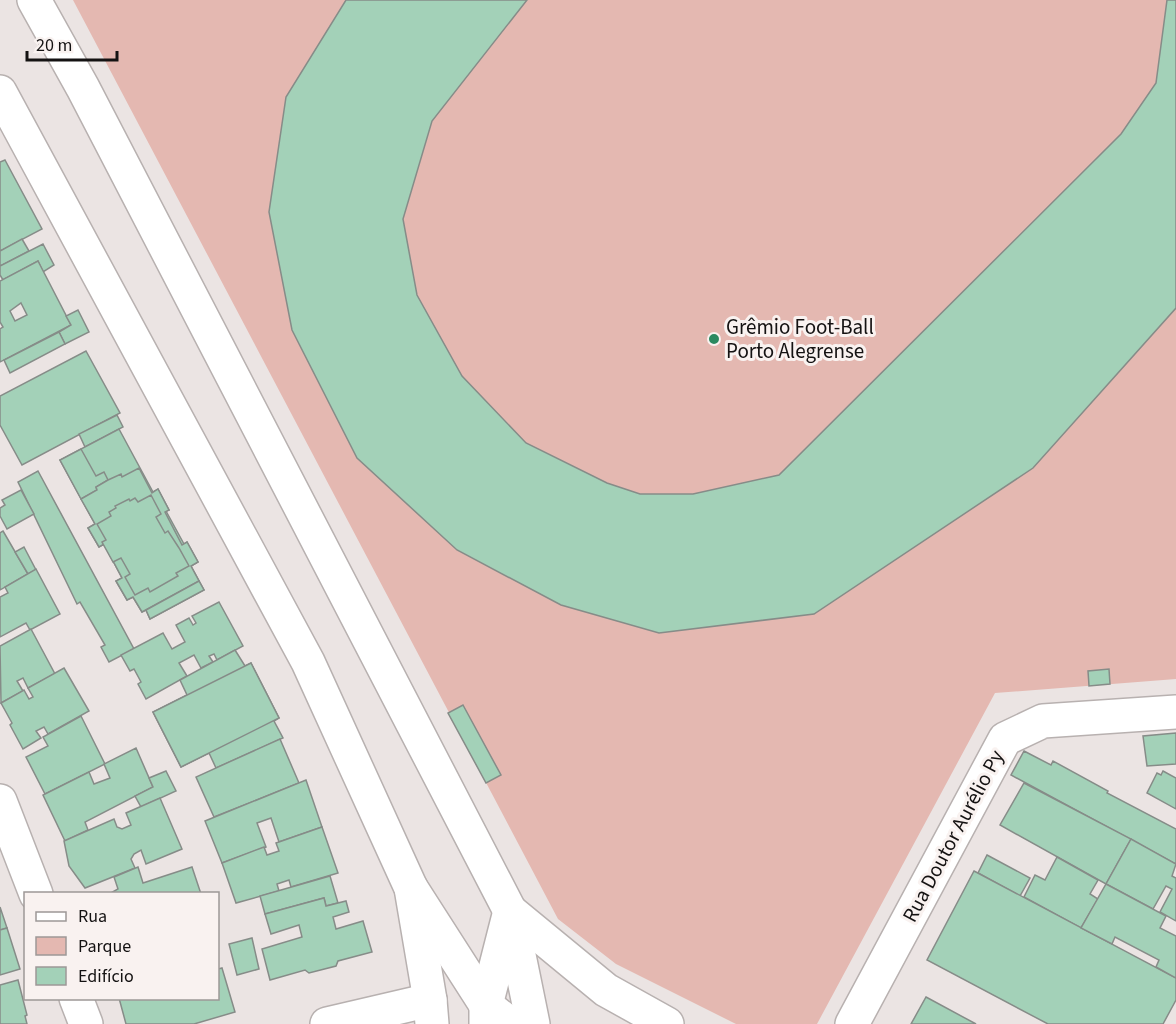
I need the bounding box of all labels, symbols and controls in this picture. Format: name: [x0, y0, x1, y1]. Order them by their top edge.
scale bar: [27, 24, 117, 62]
text: 20 m: [36, 33, 72, 58]
place label: Grêmio Foot-Ball Porto Alegrense: [726, 312, 874, 366]
marker: Grêmio Foot-Ball Porto Alegrense: [707, 332, 721, 346]
street label: Rua Doutor Aurélio Py: [895, 744, 1011, 928]
legend: [24, 892, 219, 1000]
text: Rua: [78, 904, 107, 929]
text: Parque: [78, 934, 131, 959]
text: Edifício: [78, 964, 134, 989]

